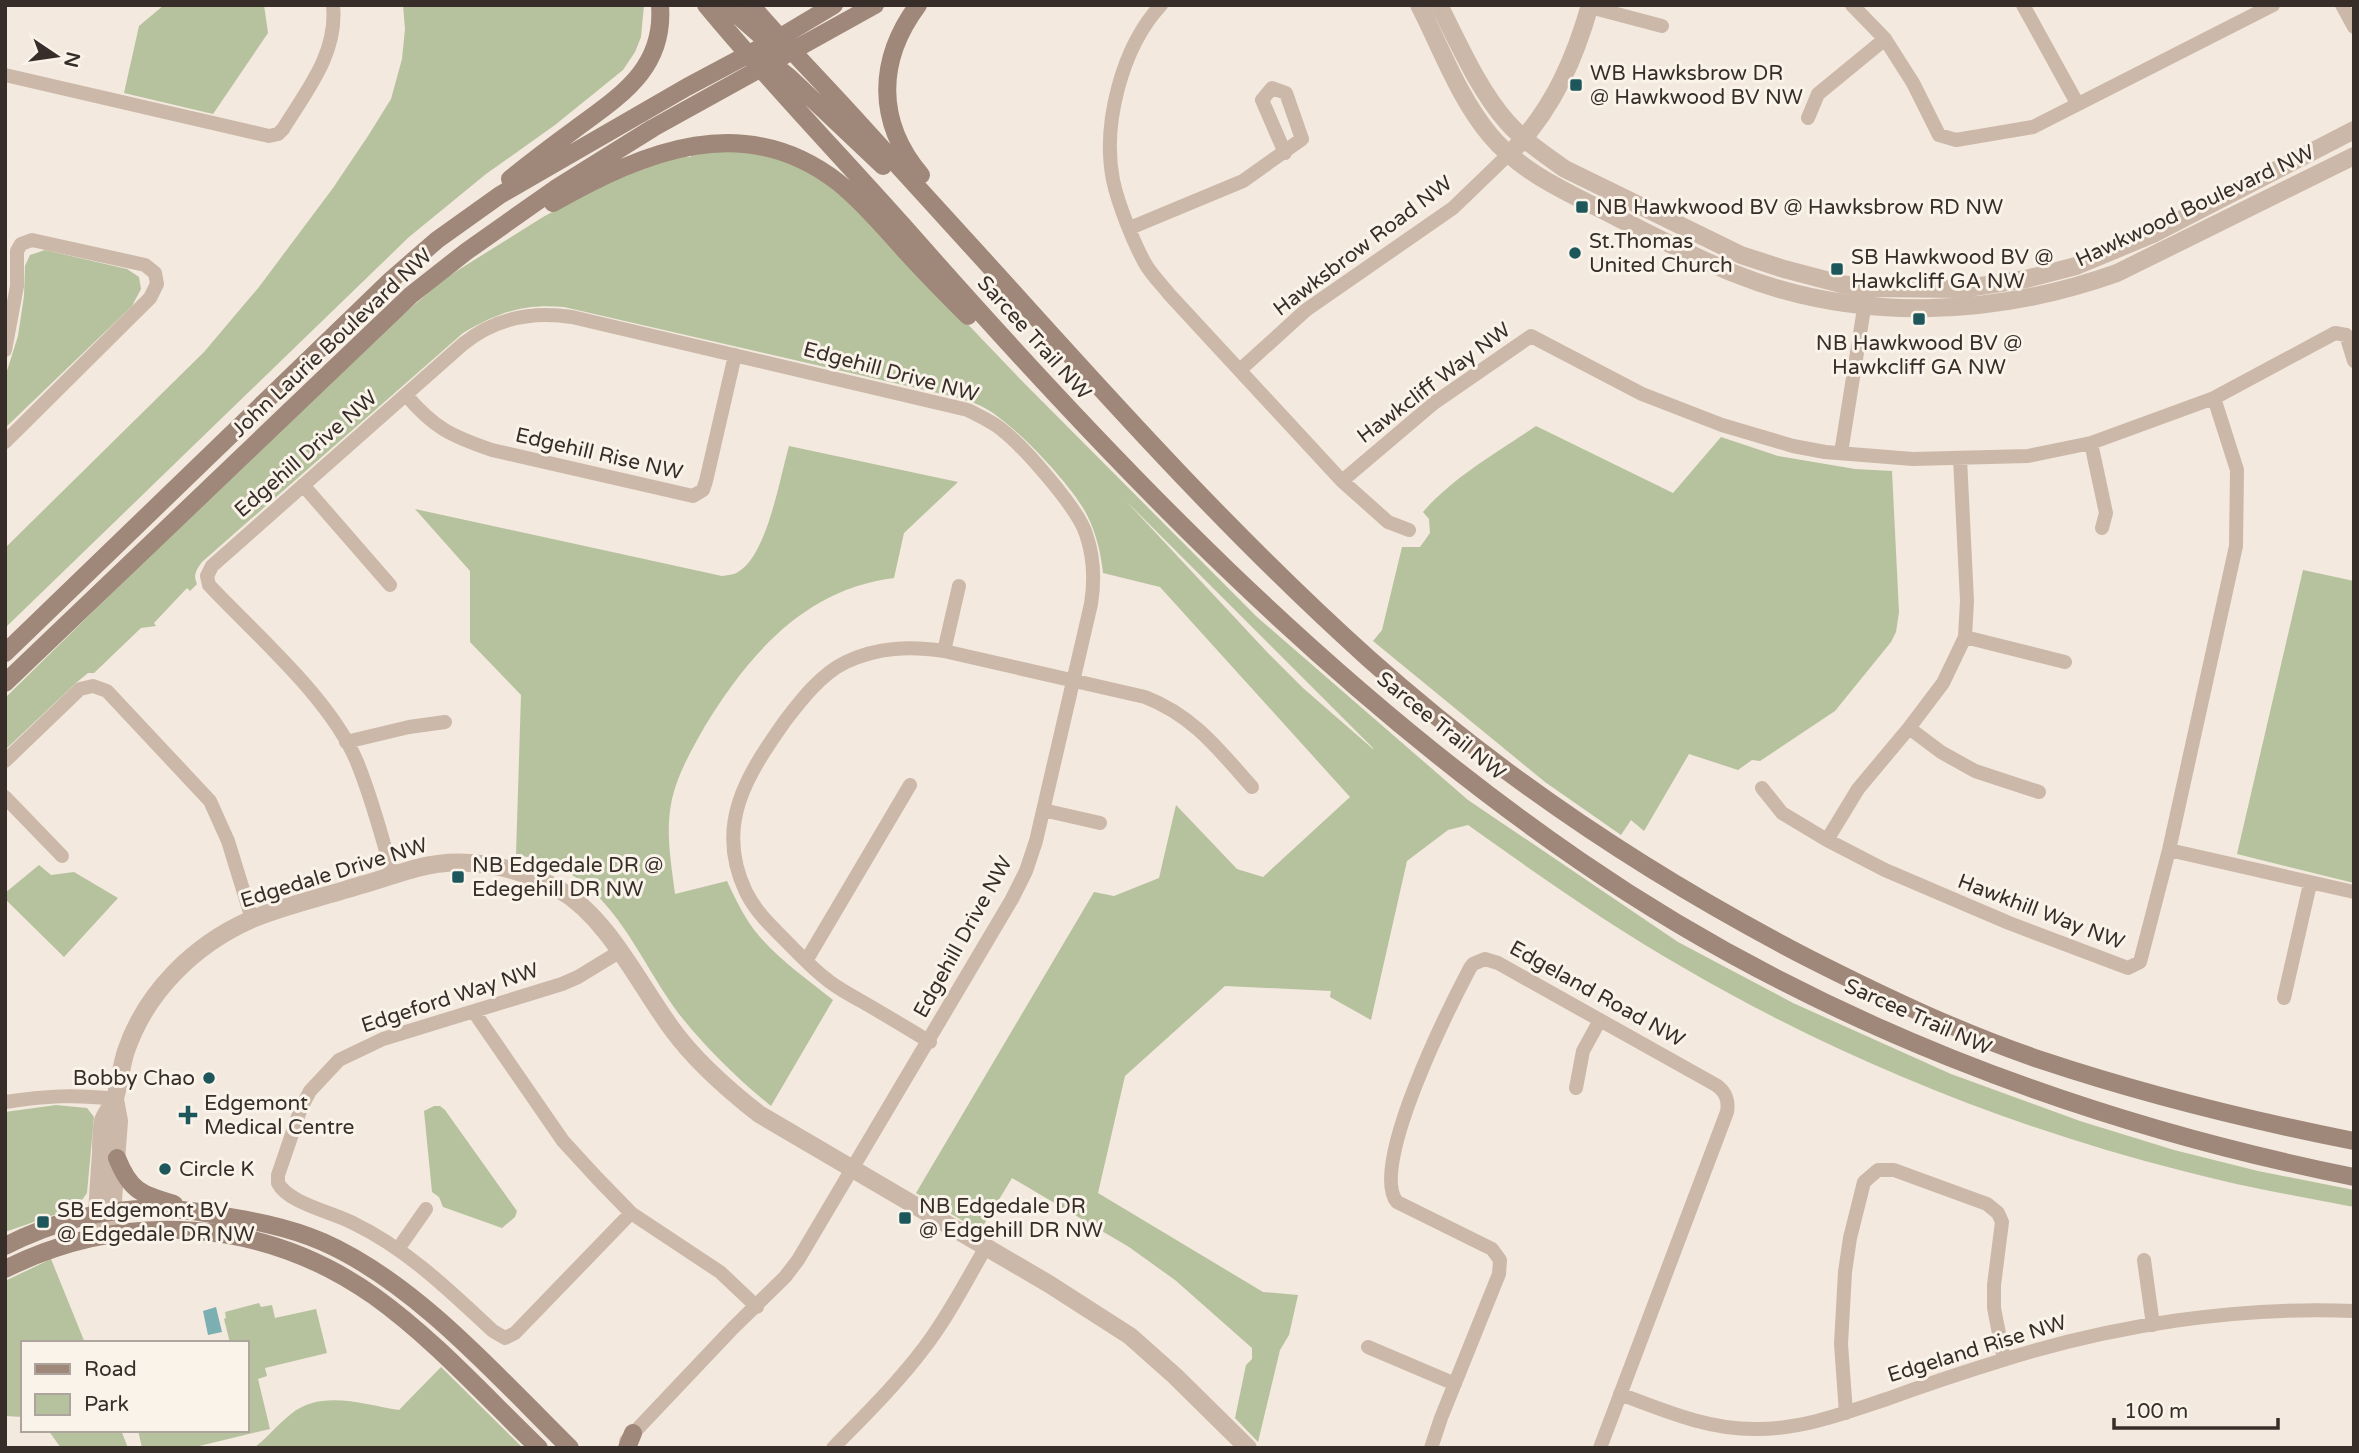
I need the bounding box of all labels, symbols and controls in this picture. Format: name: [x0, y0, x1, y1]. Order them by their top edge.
north arrow: [21, 21, 91, 91]
text: N: [59, 50, 84, 70]
place label: WB Hawksbrow DR @ Hawkwood BV NW: [1590, 61, 1803, 110]
marker: WB Hawksbrow DR @ Hawkwood BV NW: [1568, 77, 1584, 93]
street label: Hawkwood Boulevard NW: [2072, 140, 2318, 272]
street label: Hawksbrow Road NW: [1269, 171, 1457, 321]
place label: NB Hawkwood BV @ Hawksbrow RD NW: [1596, 195, 2003, 220]
marker: NB Hawkwood BV @ Hawksbrow RD NW: [1574, 199, 1590, 215]
place label: St.Thomas United Church: [1589, 229, 1733, 278]
street label: John Laurie Boulevard NW: [227, 243, 437, 443]
marker: St.Thomas United Church: [1567, 245, 1583, 261]
place label: SB Hawkwood BV @ Hawkcliff GA NW: [1851, 245, 2053, 294]
marker: SB Hawkwood BV @ Hawkcliff GA NW: [1829, 261, 1845, 277]
street label: Sarcee Trail NW: [972, 271, 1096, 405]
marker: NB Hawkwood BV @ Hawkcliff GA NW: [1911, 311, 1927, 327]
street label: Hawkcliff Way NW: [1352, 317, 1516, 449]
place label: NB Hawkwood BV @ Hawkcliff GA NW: [1816, 331, 2022, 380]
street label: Edgehill Drive NW: [800, 337, 982, 407]
street label: Edgehill Drive NW: [230, 385, 382, 523]
street label: Edgehill Rise NW: [513, 423, 685, 485]
street label: Sarcee Trail NW: [1372, 667, 1510, 785]
street label: Edgedale Drive NW: [237, 833, 431, 913]
street label: Edgehill Drive NW: [908, 852, 1018, 1022]
place label: NB Edgedale DR @ Edegehill DR NW: [472, 853, 663, 902]
marker: NB Edgedale DR @ Edegehill DR NW: [450, 869, 466, 885]
street label: Hawkhill Way NW: [1954, 869, 2128, 955]
street label: Edgeland Road NW: [1505, 935, 1689, 1053]
street label: Edgeford Way NW: [358, 958, 542, 1038]
street label: Sarcee Trail NW: [1841, 973, 1995, 1061]
place label: Bobby Chao: [73, 1066, 195, 1091]
marker: Bobby Chao: [201, 1070, 217, 1086]
place label: Edgemont Medical Centre: [204, 1091, 354, 1140]
marker: Edgemont Medical Centre: [178, 1105, 198, 1125]
place label: Circle K: [179, 1157, 254, 1182]
marker: Circle K: [157, 1161, 173, 1177]
place label: NB Edgedale DR @ Edgehill DR NW: [919, 1194, 1103, 1243]
place label: SB Edgemont BV @ Edgedale DR NW: [57, 1198, 255, 1247]
marker: NB Edgedale DR @ Edgehill DR NW: [897, 1210, 913, 1226]
marker: SB Edgemont BV @ Edgedale DR NW: [35, 1214, 51, 1230]
street label: Edgeland Rise NW: [1885, 1310, 2069, 1388]
legend: [21, 1341, 248, 1432]
text: Road: [84, 1357, 137, 1382]
scale bar: [2114, 1386, 2278, 1430]
text: Park: [84, 1392, 129, 1417]
text: 100 m: [2124, 1399, 2188, 1424]

